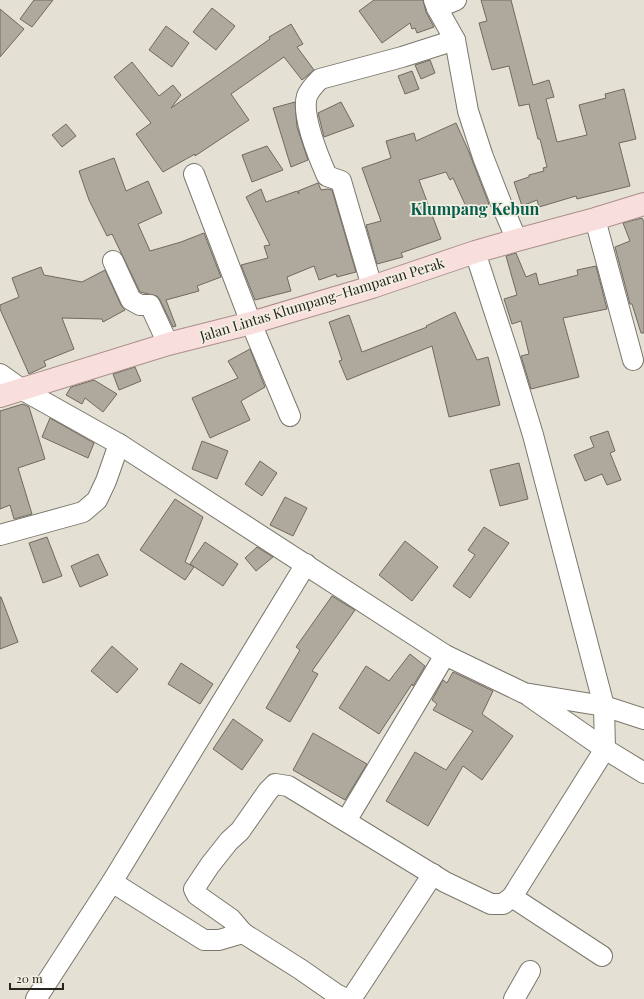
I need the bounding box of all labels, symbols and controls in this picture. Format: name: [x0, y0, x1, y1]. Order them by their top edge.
district label: Klumpang Kebun: [411, 198, 540, 219]
street label: Jalan Lintas Klumpang–Hamparan Perak: [196, 253, 447, 346]
scale bar: [10, 965, 63, 991]
text: 20 m: [16, 970, 43, 986]

